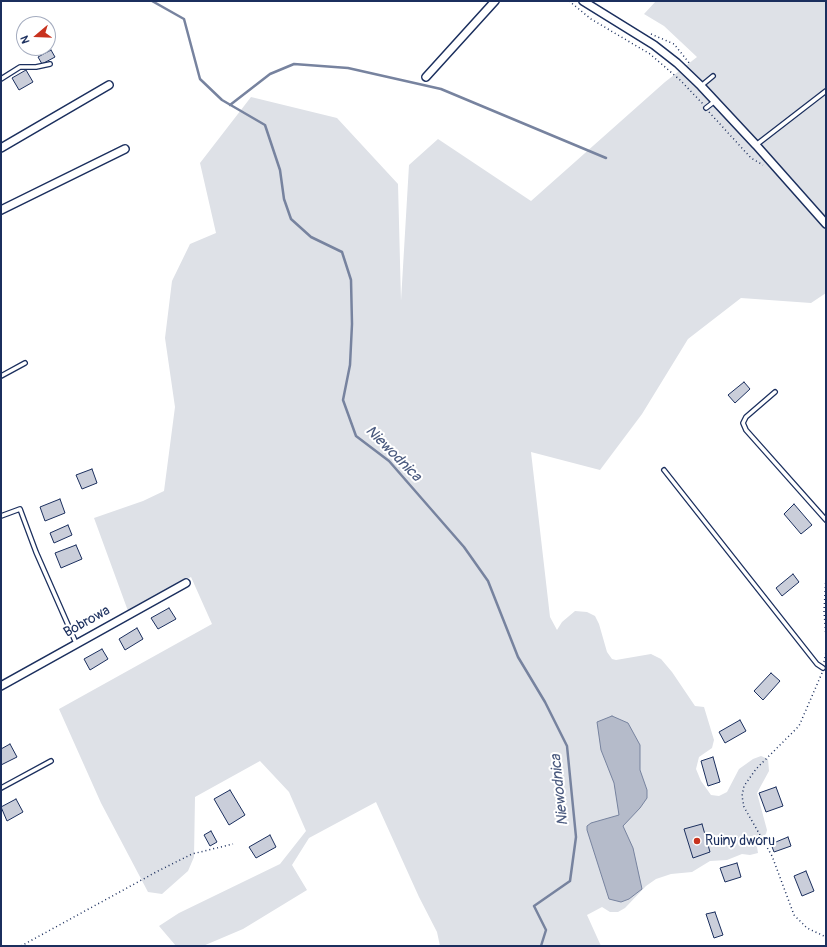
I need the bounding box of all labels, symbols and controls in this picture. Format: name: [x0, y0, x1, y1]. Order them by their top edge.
north arrow: [16, 16, 56, 56]
text: N: [18, 34, 32, 45]
water label: Niewodnica: [361, 422, 425, 486]
street label: Bobrowa: [61, 602, 113, 642]
water label: Niewodnica: [547, 754, 573, 826]
place label: Ruiny dworu: [705, 833, 775, 849]
marker: Ruiny dworu: [692, 836, 702, 846]

